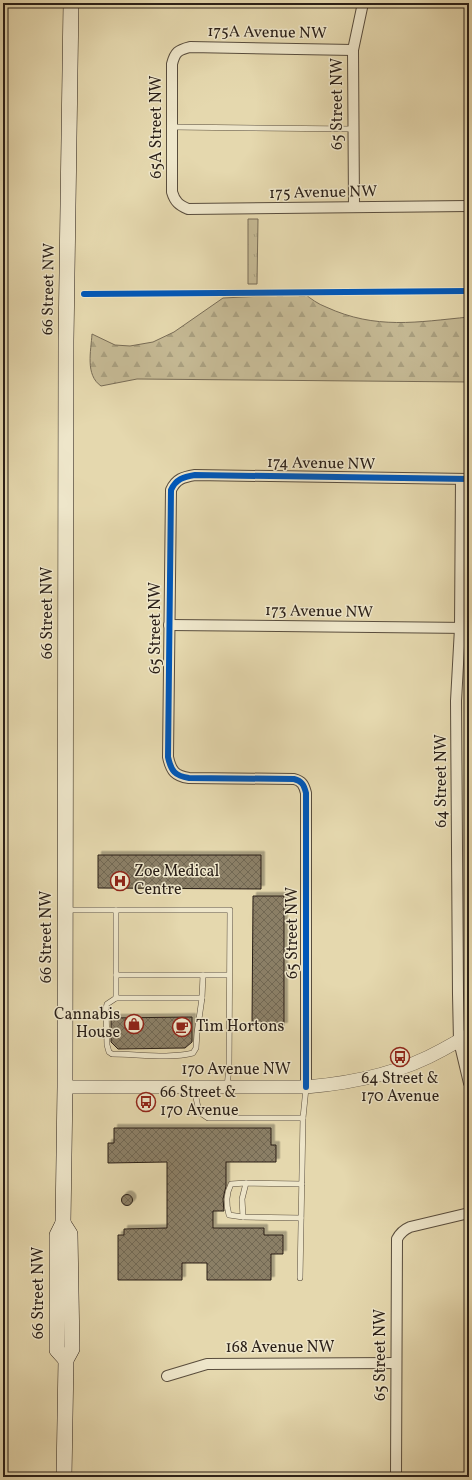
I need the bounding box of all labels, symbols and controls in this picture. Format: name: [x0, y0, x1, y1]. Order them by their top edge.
street label: 175A Avenue NW: [207, 21, 327, 45]
street label: 65 Street NW: [327, 58, 349, 150]
street label: 65A Street NW: [146, 75, 168, 179]
street label: 175 Avenue NW: [269, 181, 377, 205]
street label: 66 Street NW: [37, 243, 61, 335]
street label: 174 Avenue NW: [267, 452, 375, 476]
street label: 66 Street NW: [37, 567, 59, 659]
street label: 65 Street NW: [145, 582, 167, 674]
street label: 173 Avenue NW: [265, 600, 373, 624]
street label: 64 Street NW: [431, 734, 453, 828]
place label: Zoe Medical Centre: [134, 861, 220, 901]
hospital icon: Zoe Medical Centre: [109, 870, 131, 892]
street label: 65 Street NW: [282, 887, 304, 979]
street label: 66 Street NW: [36, 891, 58, 983]
place label: Cannabis House: [54, 1004, 120, 1044]
shop icon: Cannabis House: [123, 1013, 145, 1035]
cafe icon: Tim Hortons: [171, 1016, 193, 1038]
place label: Tim Hortons: [196, 1016, 285, 1038]
bus stop icon: 64 Street & 170 Avenue: [389, 1046, 411, 1068]
street label: 170 Avenue NW: [181, 1059, 291, 1081]
place label: 64 Street & 170 Avenue: [361, 1068, 439, 1108]
place label: 66 Street & 170 Avenue: [160, 1082, 238, 1122]
bus stop icon: 66 Street & 170 Avenue: [135, 1091, 157, 1113]
street label: 66 Street NW: [28, 1247, 50, 1339]
street label: 65 Street NW: [370, 1309, 392, 1401]
street label: 168 Avenue NW: [225, 1337, 335, 1359]

